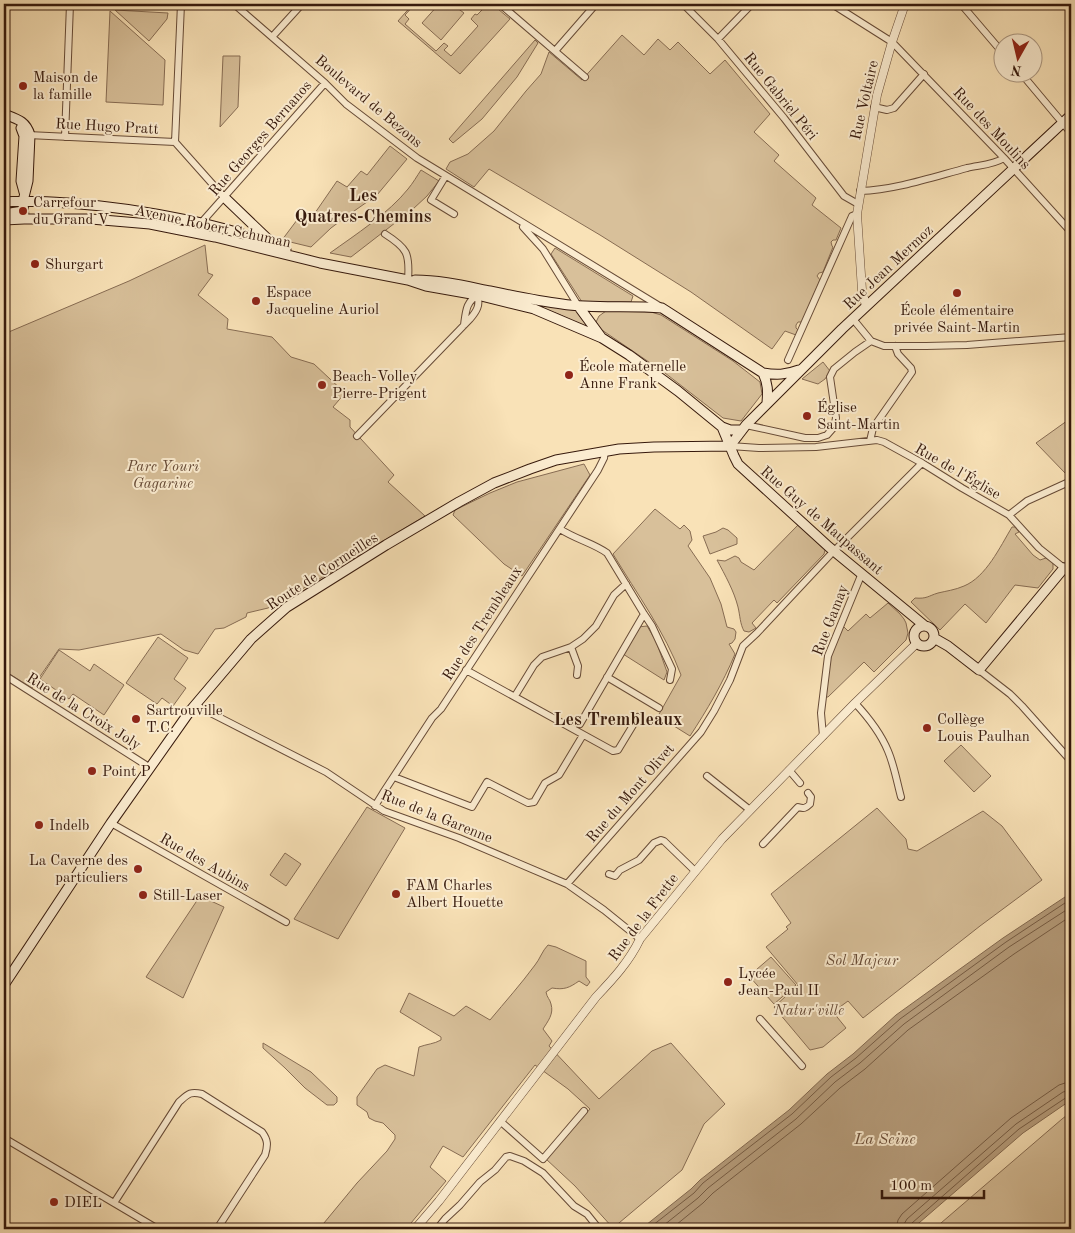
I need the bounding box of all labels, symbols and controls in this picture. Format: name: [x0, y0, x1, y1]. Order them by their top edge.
north arrow: [992, 32, 1042, 82]
street label: Rue Gabriel Péri: [740, 50, 820, 143]
street label: Boulevard de Bezons: [312, 53, 424, 151]
street label: Rue Voltaire: [849, 59, 882, 142]
text: N: [1010, 62, 1023, 78]
place label: Maison de la famille: [33, 71, 98, 103]
street label: Rue Georges Bernanos: [207, 78, 315, 200]
marker: Maison de la famille: [17, 80, 29, 92]
street label: Rue des Moulins: [949, 85, 1033, 173]
street label: Rue Hugo Pratt: [55, 117, 159, 138]
district label: Les Quatres-Chemins: [294, 187, 432, 226]
place label: Carrefour du Grand V: [33, 196, 110, 228]
street label: Avenue Robert Schuman: [133, 204, 292, 251]
marker: Carrefour du Grand V: [17, 205, 29, 217]
street label: Rue Jean Mermoz: [841, 223, 937, 313]
marker: Shurgart: [29, 258, 41, 270]
place label: Shurgart: [45, 258, 104, 273]
place label: Espace Jacqueline Auriol: [266, 286, 379, 318]
marker: École élémentaire privée Saint-Martin: [951, 287, 963, 299]
marker: Espace Jacqueline Auriol: [250, 295, 262, 307]
place label: École élémentaire privée Saint-Martin: [894, 301, 1020, 336]
place label: École maternelle Anne Frank: [579, 357, 686, 392]
marker: École maternelle Anne Frank: [563, 369, 575, 381]
place label: Beach-Volley Pierre-Prigent: [332, 370, 427, 402]
marker: Beach-Volley Pierre-Prigent: [316, 379, 328, 391]
place label: Église Saint-Martin: [817, 398, 900, 433]
marker: Église Saint-Martin: [801, 410, 813, 422]
street label: Rue de l'Église: [912, 439, 1004, 503]
park label: Parc Youri Gagarine: [126, 460, 199, 492]
street label: Rue Guy de Maupassant: [757, 464, 885, 578]
street label: Route de Cormeilles: [264, 531, 381, 614]
street label: Rue des Trembleaux: [441, 564, 526, 684]
street label: Rue Gamay: [811, 583, 852, 658]
street label: Rue de la Croix Joly: [23, 671, 143, 754]
place label: Sartrouville T.C.: [146, 704, 223, 736]
district label: Les Trembleaux: [554, 711, 682, 729]
marker: Sartrouville T.C.: [130, 713, 142, 725]
place label: Collège Louis Paulhan: [937, 713, 1030, 745]
marker: Collège Louis Paulhan: [921, 722, 933, 734]
street label: Rue du Mont Olivet: [584, 742, 678, 846]
marker: Point P: [86, 765, 98, 777]
place label: Point P: [102, 765, 151, 780]
street label: Rue de la Garenne: [379, 788, 494, 847]
marker: Indelb: [33, 819, 45, 831]
place label: Indelb: [49, 819, 89, 834]
street label: Rue des Aubins: [157, 832, 252, 895]
place label: La Caverne des particuliers: [29, 854, 128, 886]
marker: La Caverne des particuliers: [132, 863, 144, 875]
street label: Rue de la Frette: [607, 871, 682, 964]
place label: FAM Charles Albert Houette: [406, 879, 503, 911]
marker: FAM Charles Albert Houette: [390, 888, 402, 900]
marker: Still-Laser: [137, 889, 149, 901]
place label: Still-Laser: [153, 889, 222, 904]
park label: Sol Majeur: [826, 954, 899, 969]
place label: Lycée Jean-Paul II: [738, 967, 819, 999]
marker: Lycée Jean-Paul II: [722, 976, 734, 988]
park label: Natur'ville: [773, 1004, 844, 1019]
water label: La Seine: [853, 1132, 916, 1148]
scale bar: [882, 1168, 985, 1200]
text: 100 m: [890, 1179, 932, 1194]
marker: DIEL: [48, 1196, 60, 1208]
place label: DIEL: [64, 1196, 102, 1211]

